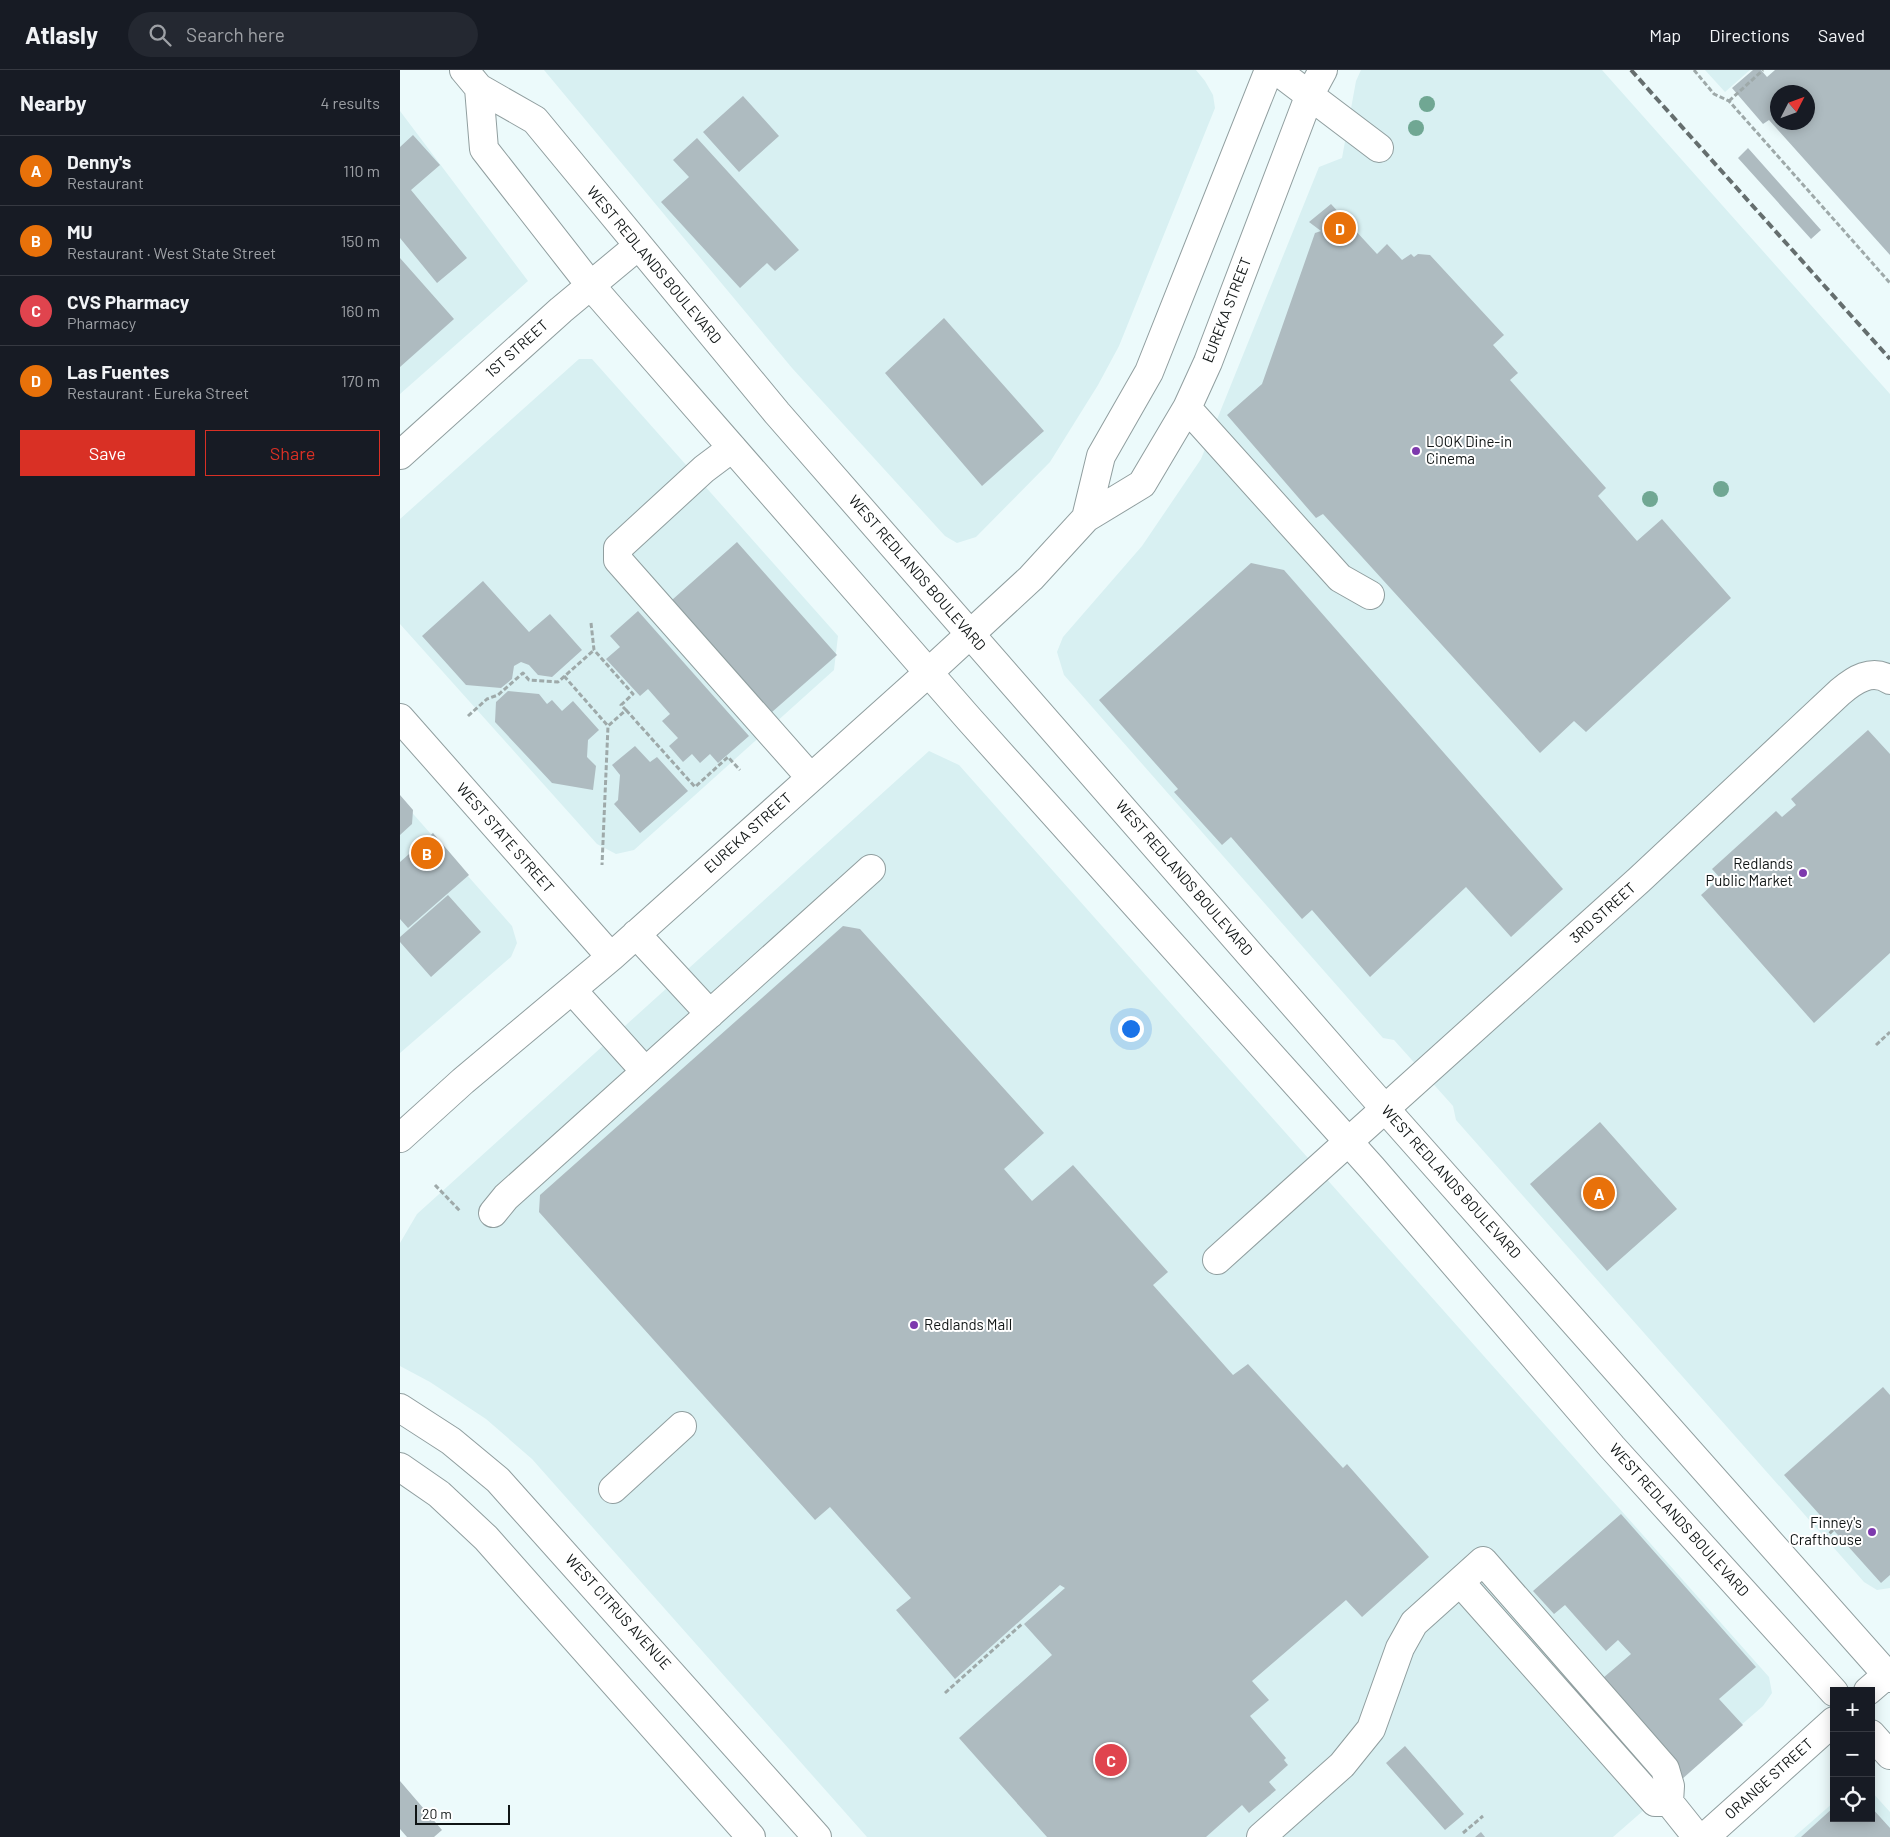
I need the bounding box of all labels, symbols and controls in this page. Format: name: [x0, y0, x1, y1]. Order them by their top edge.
search box: [128, 12, 478, 57]
text: Atlasly: [25, 20, 98, 49]
icon: search: [146, 21, 174, 49]
text: Search here: [186, 23, 285, 46]
text: Map: [1649, 24, 1681, 46]
text: Directions: [1709, 24, 1790, 46]
text: Saved: [1818, 24, 1865, 46]
north arrow: [1770, 85, 1815, 130]
text: Nearby: [20, 90, 86, 115]
text: 4 results: [320, 93, 380, 112]
text: Denny's: [67, 150, 131, 173]
text: A: [31, 161, 41, 180]
text: 110 m: [343, 161, 380, 180]
text: Restaurant: [67, 173, 144, 192]
street label: WEST REDLANDS BOULEVARD: [584, 182, 726, 347]
pin: D: [1324, 209, 1356, 247]
text: ḾU: [67, 220, 93, 243]
text: B: [31, 231, 41, 250]
text: 150 m: [341, 231, 380, 250]
text: Restaurant · West State Street: [67, 243, 276, 262]
street label: EUREKA STREET: [1198, 254, 1254, 365]
text: CVS Pharmacy: [67, 290, 189, 313]
text: C: [31, 301, 41, 320]
text: 160 m: [341, 301, 380, 320]
text: Pharmacy: [67, 313, 136, 332]
street label: 1ST STREET: [481, 315, 551, 381]
text: Las Fuentes: [67, 360, 169, 383]
text: D: [31, 371, 41, 390]
text: 170 m: [341, 371, 380, 390]
text: Restaurant · Eureka Street: [67, 383, 249, 402]
button: Save: [20, 430, 195, 476]
button: Share: [205, 430, 380, 476]
place label: LOOK Dine-in Cinema: [1426, 432, 1512, 467]
marker: LOOK Dine-in Cinema: [1410, 445, 1422, 457]
street label: WEST REDLANDS BOULEVARD: [845, 491, 990, 654]
street label: WEST STATE STREET: [453, 779, 558, 896]
street label: EUREKA STREET: [700, 788, 795, 876]
street label: WEST REDLANDS BOULEVARD: [1112, 796, 1257, 959]
pin: B: [411, 834, 443, 872]
place label: Redlands Public Market: [1705, 854, 1793, 889]
marker: Redlands Public Market: [1797, 867, 1809, 879]
street label: 3RD STREET: [1566, 878, 1639, 946]
your location: [1118, 1016, 1144, 1042]
street label: WEST REDLANDS BOULEVARD: [1378, 1101, 1525, 1262]
pin: A: [1583, 1174, 1615, 1212]
place label: Redlands Mall: [924, 1315, 1012, 1333]
marker: Redlands Mall: [908, 1319, 920, 1331]
street label: WEST REDLANDS BOULEVARD: [1606, 1439, 1753, 1600]
place label: Finney's Crafthouse: [1790, 1513, 1862, 1548]
marker: Finney's Crafthouse: [1866, 1526, 1878, 1538]
street label: WEST CITRUS AVENUE: [562, 1550, 675, 1673]
map controls: [1830, 1687, 1875, 1822]
button: +: [1830, 1687, 1875, 1732]
button: −: [1830, 1732, 1875, 1777]
street label: ORANGE STREET: [1721, 1734, 1816, 1823]
pin: C: [1095, 1741, 1127, 1779]
button: locate: [1830, 1777, 1875, 1822]
scale bar: [415, 1802, 510, 1825]
text: 20 m: [422, 1805, 452, 1822]

